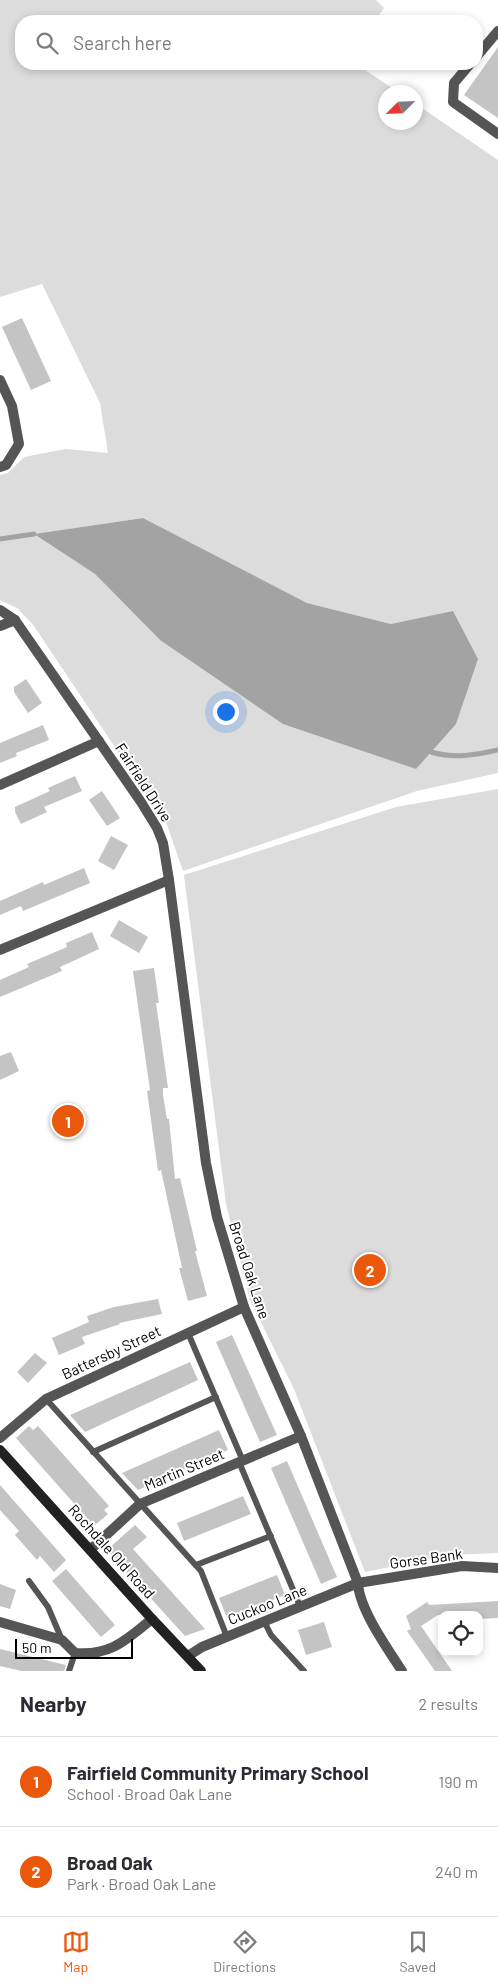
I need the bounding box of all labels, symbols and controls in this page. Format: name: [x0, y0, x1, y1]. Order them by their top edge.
search box: [15, 15, 483, 70]
icon: search: [33, 29, 61, 57]
text: Search here: [73, 31, 172, 54]
north arrow: [378, 85, 423, 130]
your location: [213, 699, 239, 725]
street label: Fairfield Drive: [112, 739, 176, 825]
pin: 1: [52, 1102, 84, 1140]
street label: Broad Oak Lane: [226, 1219, 274, 1321]
pin: 2: [354, 1251, 386, 1289]
street label: Battersby Street: [59, 1321, 163, 1383]
street label: Martin Street: [141, 1444, 227, 1494]
street label: Rochdale Old Road: [65, 1500, 159, 1602]
street label: Gorse Bank: [388, 1544, 464, 1572]
street label: Cuckoo Lane: [225, 1580, 309, 1628]
map controls: [438, 1611, 483, 1656]
button: locate: [438, 1611, 483, 1656]
scale bar: [15, 1636, 132, 1659]
text: 50 m: [22, 1639, 51, 1656]
text: Nearby: [20, 1691, 86, 1716]
text: 2 results: [419, 1694, 478, 1713]
text: Fairfield Community Primary School: [67, 1761, 369, 1784]
text: 1: [33, 1772, 39, 1791]
text: 190 m: [439, 1772, 478, 1791]
text: School · Broad Oak Lane: [67, 1784, 232, 1803]
text: Broad Oak: [67, 1851, 153, 1874]
text: 2: [32, 1862, 40, 1881]
text: 240 m: [435, 1862, 478, 1881]
text: Park · Broad Oak Lane: [67, 1874, 216, 1893]
tab: Map: [62, 1928, 90, 1975]
tab: Directions: [213, 1928, 276, 1975]
tab: Saved: [399, 1928, 436, 1975]

